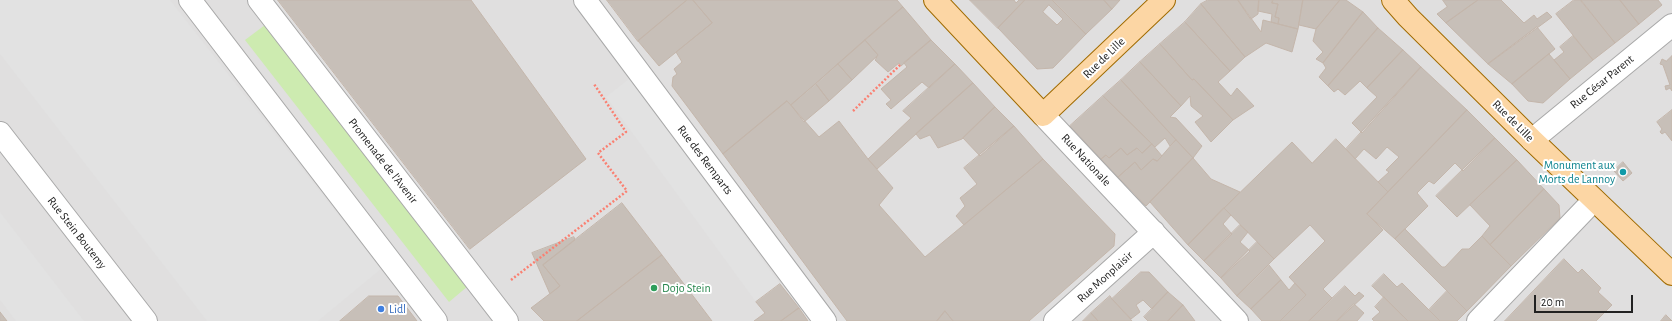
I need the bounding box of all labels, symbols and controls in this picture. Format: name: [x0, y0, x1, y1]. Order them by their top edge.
street label: Rue de Lille: [1080, 34, 1128, 82]
street label: Rue César Parent: [1567, 52, 1637, 112]
street label: Rue de Lille: [1489, 97, 1537, 145]
street label: Promenade de l'Avenir: [345, 115, 421, 207]
street label: Rue des Remparts: [674, 122, 736, 198]
street label: Rue Nationale: [1058, 131, 1114, 189]
place label: Monument aux Morts de Lannoy: [1539, 158, 1615, 186]
marker: Monument aux Morts de Lannoy: [1618, 167, 1628, 177]
street label: Rue Stein Boutemy: [44, 194, 110, 272]
street label: Rue Monplaisir: [1074, 248, 1136, 306]
place label: Dojo Stein: [662, 281, 711, 295]
marker: Dojo Stein: [649, 283, 659, 293]
scale bar: [1536, 287, 1635, 313]
text: 20 m: [1541, 296, 1564, 308]
place label: Lidl: [389, 302, 406, 316]
marker: Lidl: [376, 304, 386, 314]

